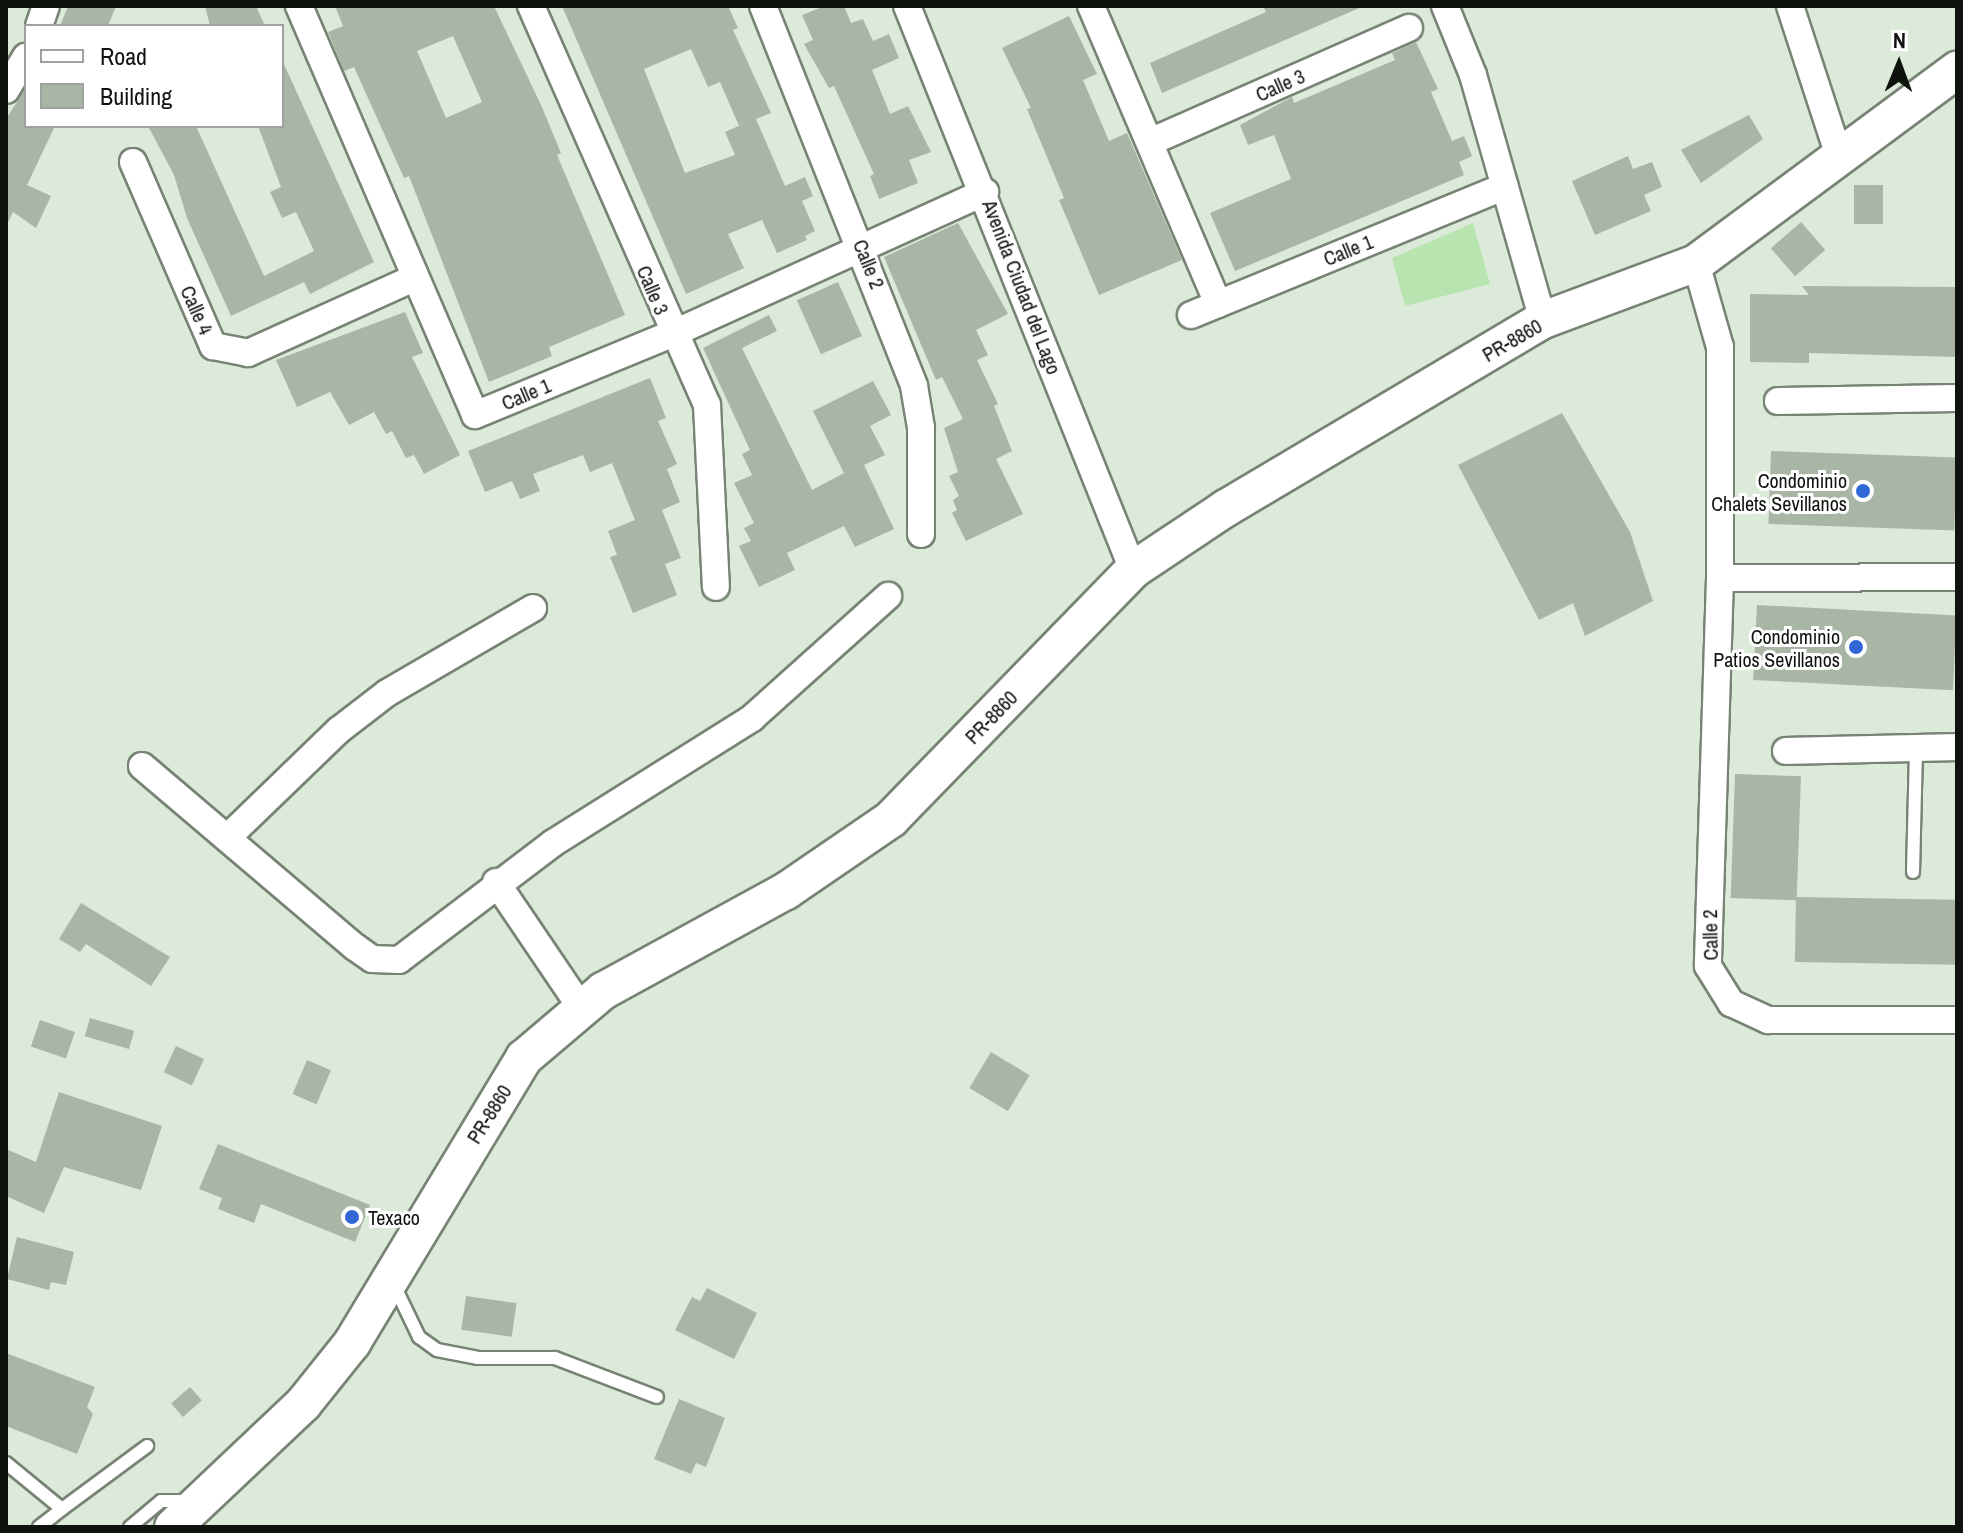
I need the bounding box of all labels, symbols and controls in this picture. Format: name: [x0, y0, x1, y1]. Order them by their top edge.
legend: [24, 24, 284, 128]
north arrow: [1859, 24, 1939, 104]
text: N: [1893, 25, 1906, 55]
text: Road: [100, 40, 147, 72]
street label: Calle 3: [1252, 64, 1308, 106]
text: Building: [100, 80, 172, 112]
street label: Avenida Ciudad del Lago: [978, 196, 1066, 378]
street label: Calle 1: [1320, 229, 1376, 271]
street label: Calle 2: [848, 236, 890, 292]
street label: Calle 3: [632, 262, 674, 318]
street label: Calle 4: [176, 282, 218, 338]
street label: PR-8860: [1478, 313, 1546, 367]
street label: Calle 1: [498, 373, 554, 415]
place label: Condominio Chalets Sevillanos: [1711, 468, 1847, 515]
marker: Condominio Chalets Sevillanos: [1854, 482, 1872, 500]
place label: Condominio Patios Sevillanos: [1713, 624, 1840, 671]
marker: Condominio Patios Sevillanos: [1847, 638, 1865, 656]
street label: PR-8860: [960, 685, 1022, 749]
street label: Calle 2: [1698, 909, 1722, 961]
street label: PR-8860: [462, 1080, 516, 1148]
place label: Texaco: [368, 1205, 420, 1229]
marker: Texaco: [343, 1208, 361, 1226]

